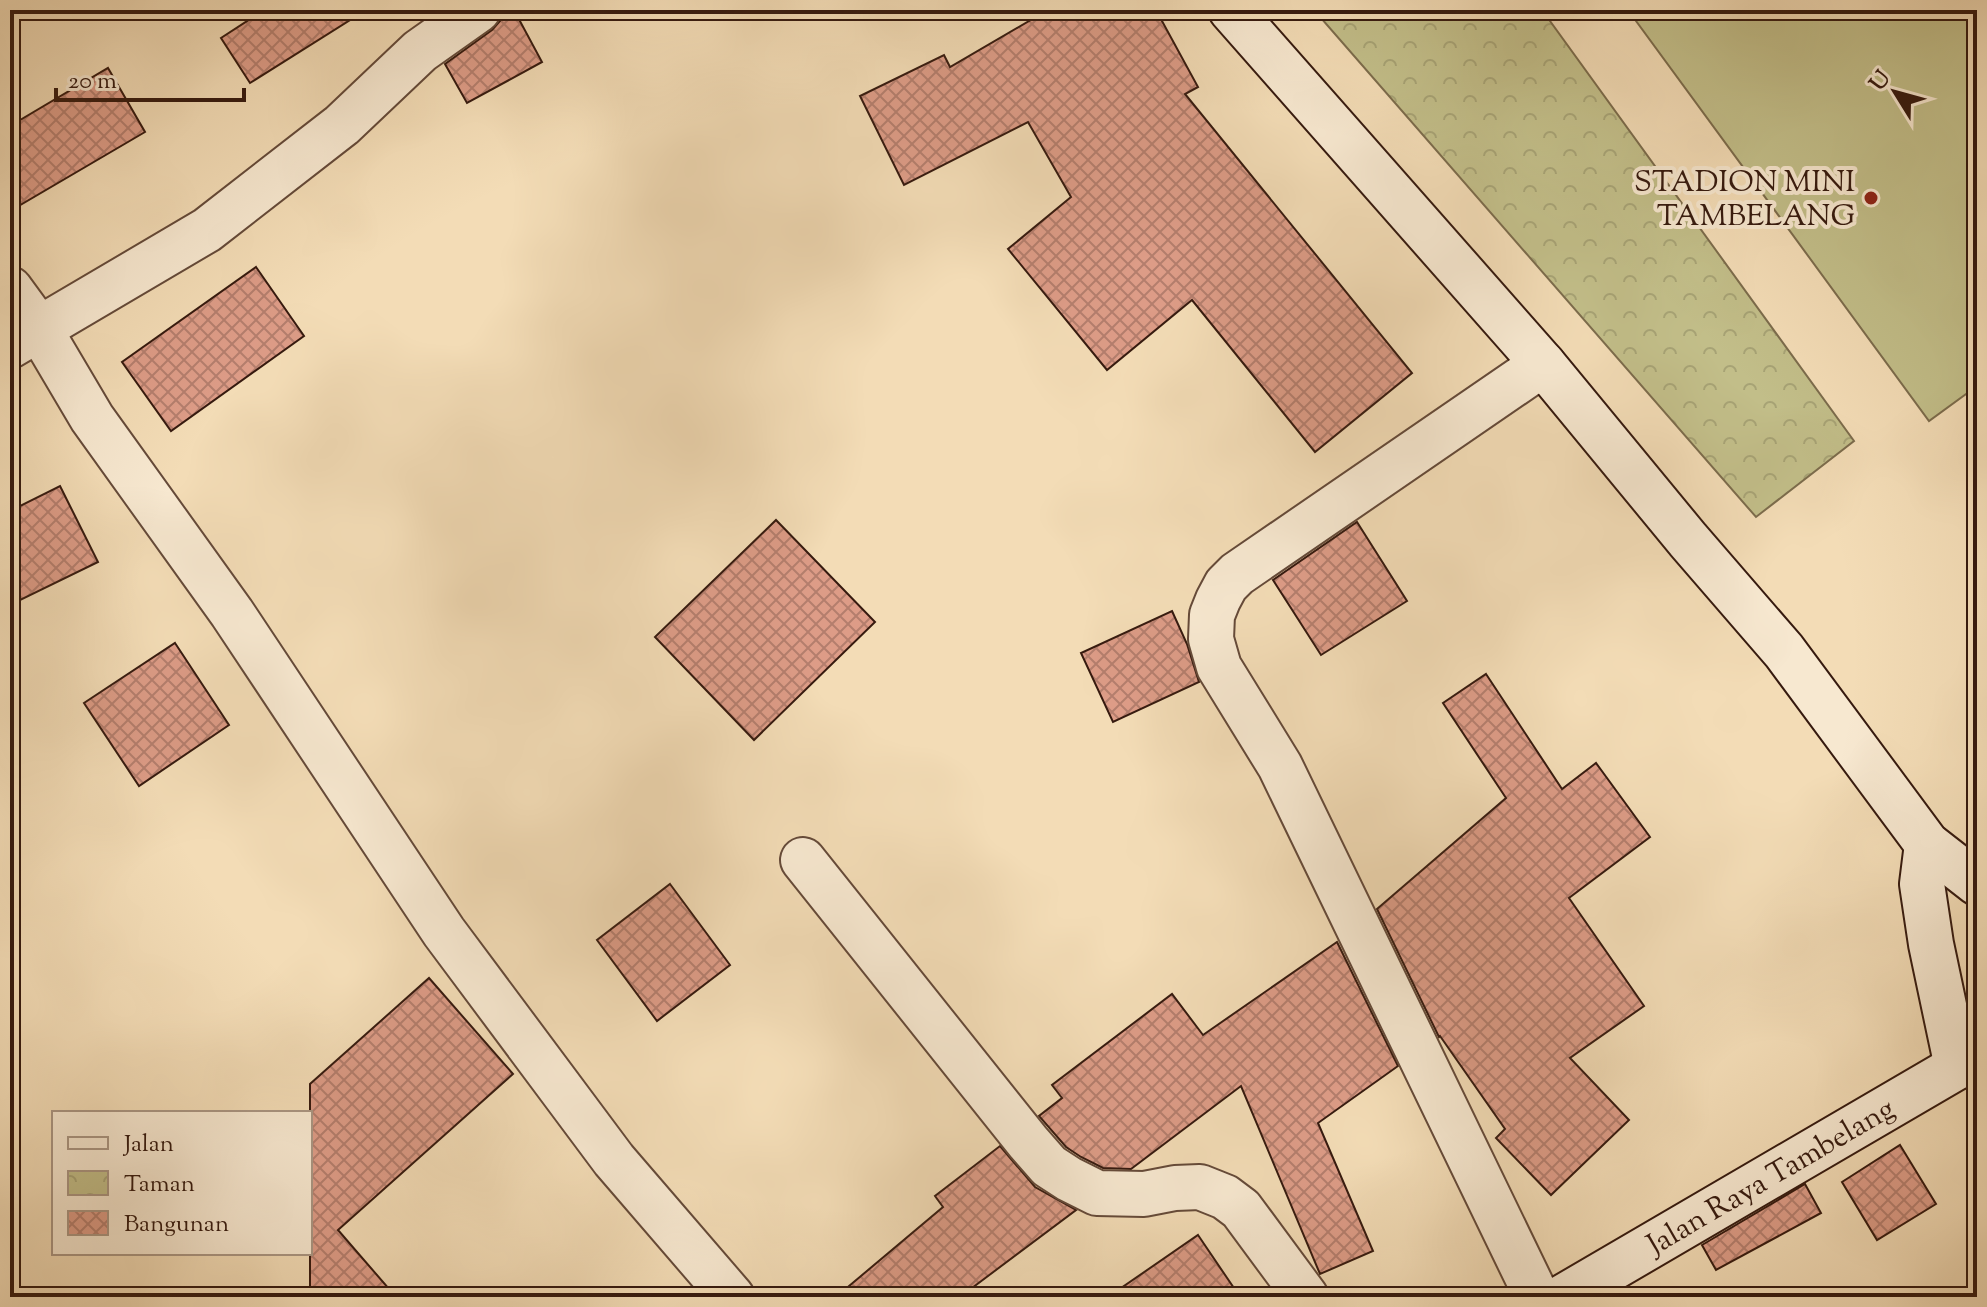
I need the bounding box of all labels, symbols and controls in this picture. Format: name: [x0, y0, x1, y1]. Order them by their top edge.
scale bar: [56, 52, 244, 102]
north arrow: [1855, 52, 1935, 132]
text: 20 m: [68, 65, 117, 99]
text: U: [1863, 65, 1900, 99]
place label: STADION MINI TAMBELANG: [1634, 162, 1855, 239]
marker: STADION MINI TAMBELANG: [1862, 189, 1880, 207]
street label: Jalan Raya Tambelang: [1638, 1089, 1903, 1268]
legend: [52, 1111, 312, 1255]
text: Jalan: [122, 1128, 174, 1162]
text: Taman: [124, 1168, 195, 1202]
text: Bangunan: [124, 1208, 229, 1242]

